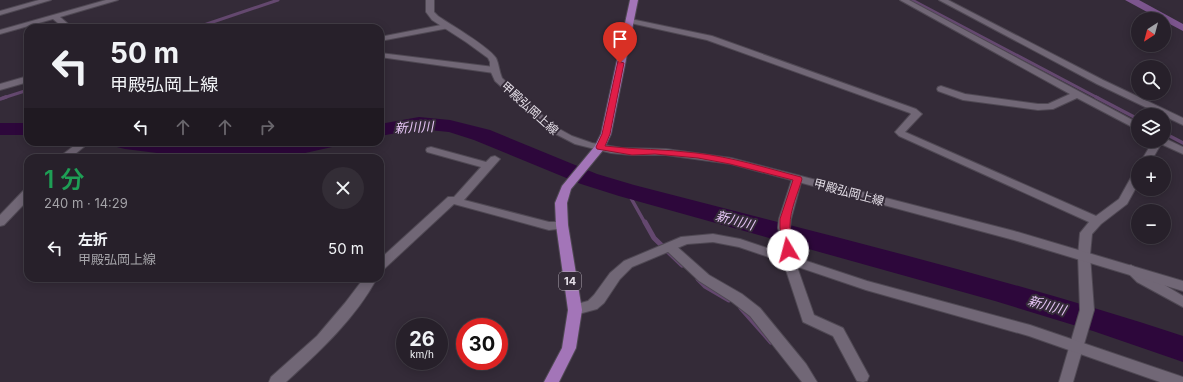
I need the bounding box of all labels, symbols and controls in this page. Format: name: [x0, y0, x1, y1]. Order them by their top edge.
north arrow: [1131, 12, 1171, 52]
map controls: [1131, 12, 1171, 244]
pin: [603, 22, 637, 63]
icon: arrive: [609, 28, 631, 50]
text: 50 m: [110, 36, 179, 70]
icon: left: [44, 40, 96, 92]
button: search: [1131, 60, 1171, 100]
text: 甲殿弘岡上線: [110, 74, 218, 95]
street label: 甲殿弘岡上線: [498, 78, 562, 138]
button: layers: [1131, 108, 1171, 148]
icon: left: [130, 116, 152, 138]
icon: ahead: [172, 116, 194, 138]
icon: ahead: [214, 116, 236, 138]
icon: right: [256, 116, 278, 138]
water label: 新川川: [394, 118, 436, 136]
button: +: [1131, 156, 1171, 196]
text: 1 分: [44, 165, 84, 194]
button: close: [322, 167, 364, 209]
street label: 甲殿弘岡上線: [812, 175, 886, 209]
text: 240 m · 14:29: [44, 195, 128, 211]
button: −: [1131, 204, 1171, 244]
water label: 新川川: [714, 207, 758, 233]
position arrow: [767, 229, 809, 271]
text: 左折: [78, 230, 108, 249]
icon: left: [44, 237, 66, 259]
text: 50 m: [328, 239, 364, 258]
text: 甲殿弘岡上線: [78, 251, 156, 267]
road number: 14: [559, 272, 581, 290]
water label: 新川川: [1026, 292, 1070, 319]
speed limit sign: 30: [456, 318, 508, 370]
text: 26: [409, 327, 435, 351]
text: km/h: [410, 348, 434, 360]

